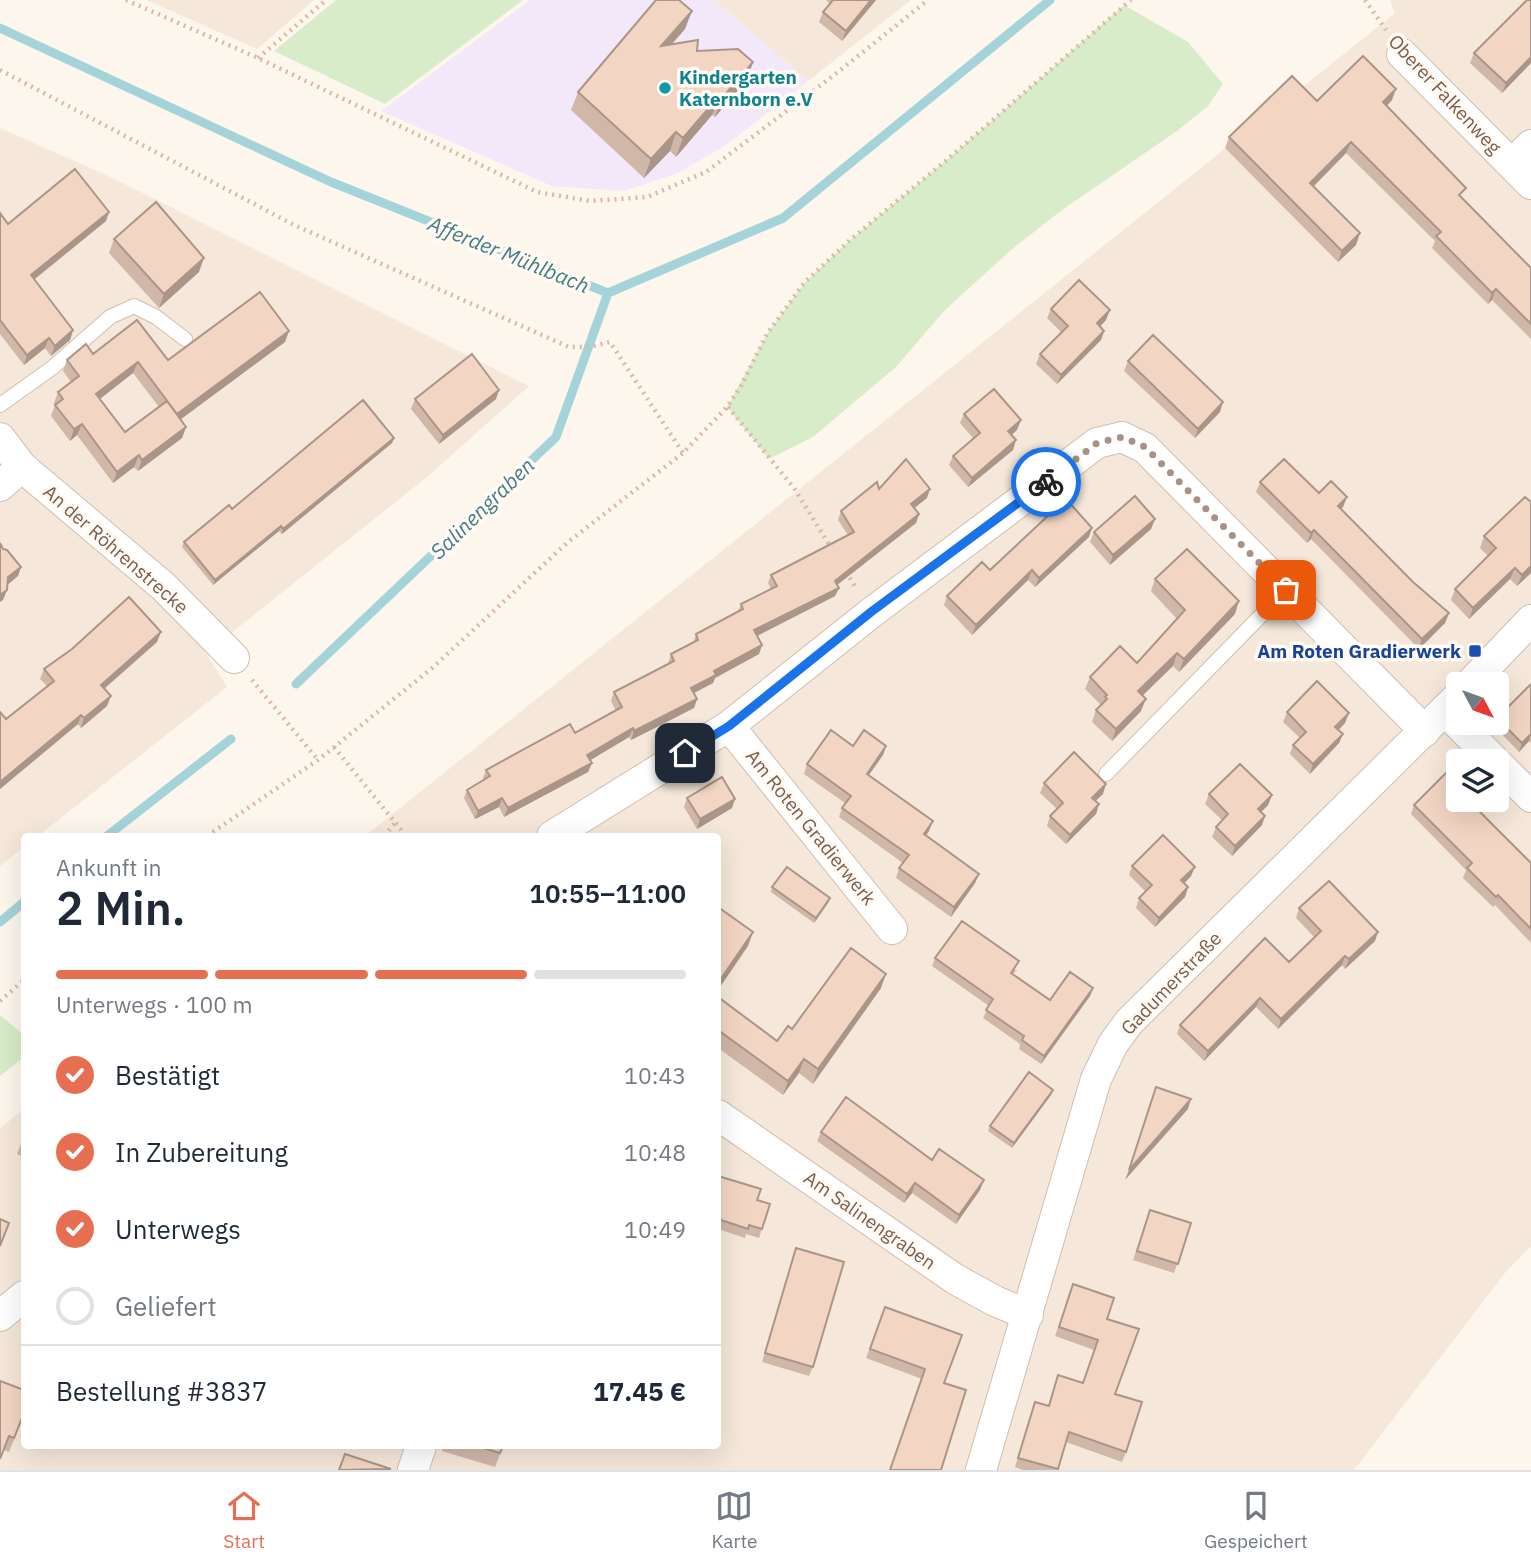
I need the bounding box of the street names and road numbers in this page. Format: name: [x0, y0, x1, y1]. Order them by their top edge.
street label: Oberer Falkenweg: [1383, 29, 1507, 159]
street label: An der Röhrenstrecke: [38, 479, 194, 619]
street label: Am Roten Gradierwerk: [741, 744, 881, 910]
street label: Gadumerstraße: [1116, 926, 1226, 1040]
street label: Am Salinengraben: [799, 1166, 941, 1274]

